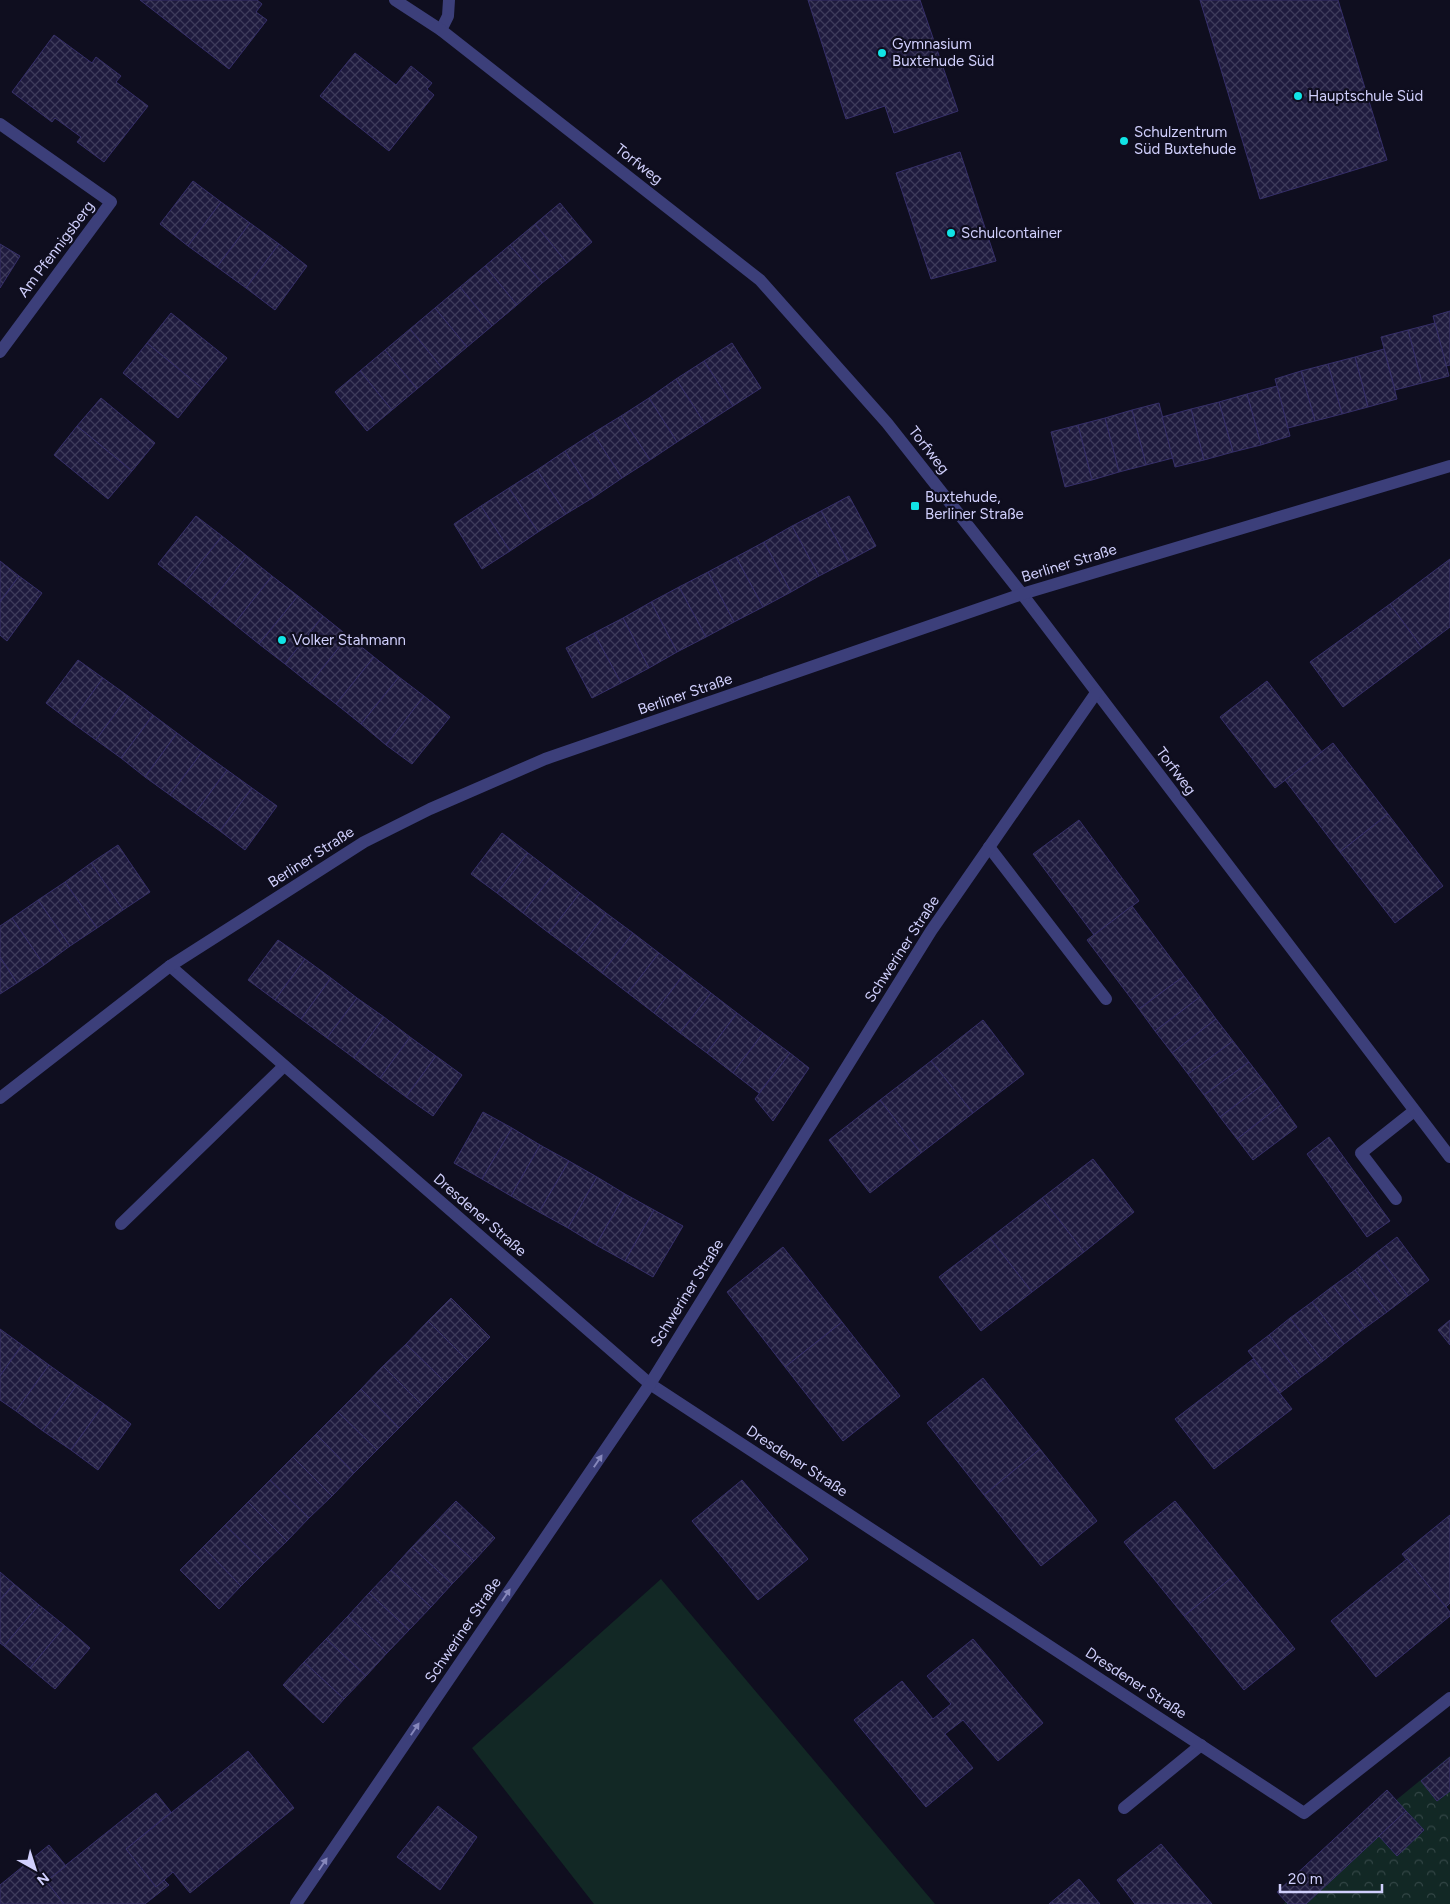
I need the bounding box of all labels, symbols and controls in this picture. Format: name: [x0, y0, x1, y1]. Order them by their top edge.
place label: Gymnasium Buxtehude Süd: [892, 35, 994, 70]
marker: Gymnasium Buxtehude Süd: [876, 47, 888, 59]
place label: Hauptschule Süd: [1308, 87, 1423, 105]
marker: Hauptschule Süd: [1292, 90, 1304, 102]
place label: Schulzentrum Süd Buxtehude: [1134, 123, 1236, 158]
marker: Schulzentrum Süd Buxtehude: [1118, 135, 1130, 147]
street label: Torfweg: [612, 140, 666, 188]
street label: Am Pfennigsberg: [14, 197, 98, 301]
place label: Schulcontainer: [961, 224, 1062, 242]
marker: Schulcontainer: [945, 227, 957, 239]
street label: Torfweg: [905, 423, 953, 477]
place label: Buxtehude, Berliner Straße: [925, 488, 1024, 523]
marker: Buxtehude, Berliner Straße: [909, 500, 921, 512]
street label: Berliner Straße: [1019, 540, 1119, 586]
place label: Volker Stahmann: [292, 631, 406, 649]
marker: Volker Stahmann: [276, 634, 288, 646]
street label: Berliner Straße: [635, 669, 735, 719]
street label: Torfweg: [1152, 744, 1200, 798]
street label: Berliner Straße: [265, 823, 357, 891]
street label: Schweriner Straße: [861, 892, 943, 1006]
street label: Dresdener Straße: [430, 1170, 530, 1260]
street label: Schweriner Straße: [647, 1236, 727, 1350]
street label: Dresdener Straße: [743, 1422, 851, 1500]
one-way arrow: [593, 1454, 603, 1468]
street label: Schweriner Straße: [421, 1574, 505, 1686]
one-way arrow: [501, 1588, 511, 1602]
street label: Dresdener Straße: [1082, 1644, 1190, 1722]
one-way arrow: [410, 1723, 420, 1736]
north arrow: [10, 1844, 60, 1894]
one-way arrow: [318, 1857, 328, 1870]
scale bar: [1280, 1862, 1382, 1894]
text: N: [33, 1869, 52, 1889]
text: 20 m: [1288, 1870, 1322, 1888]

